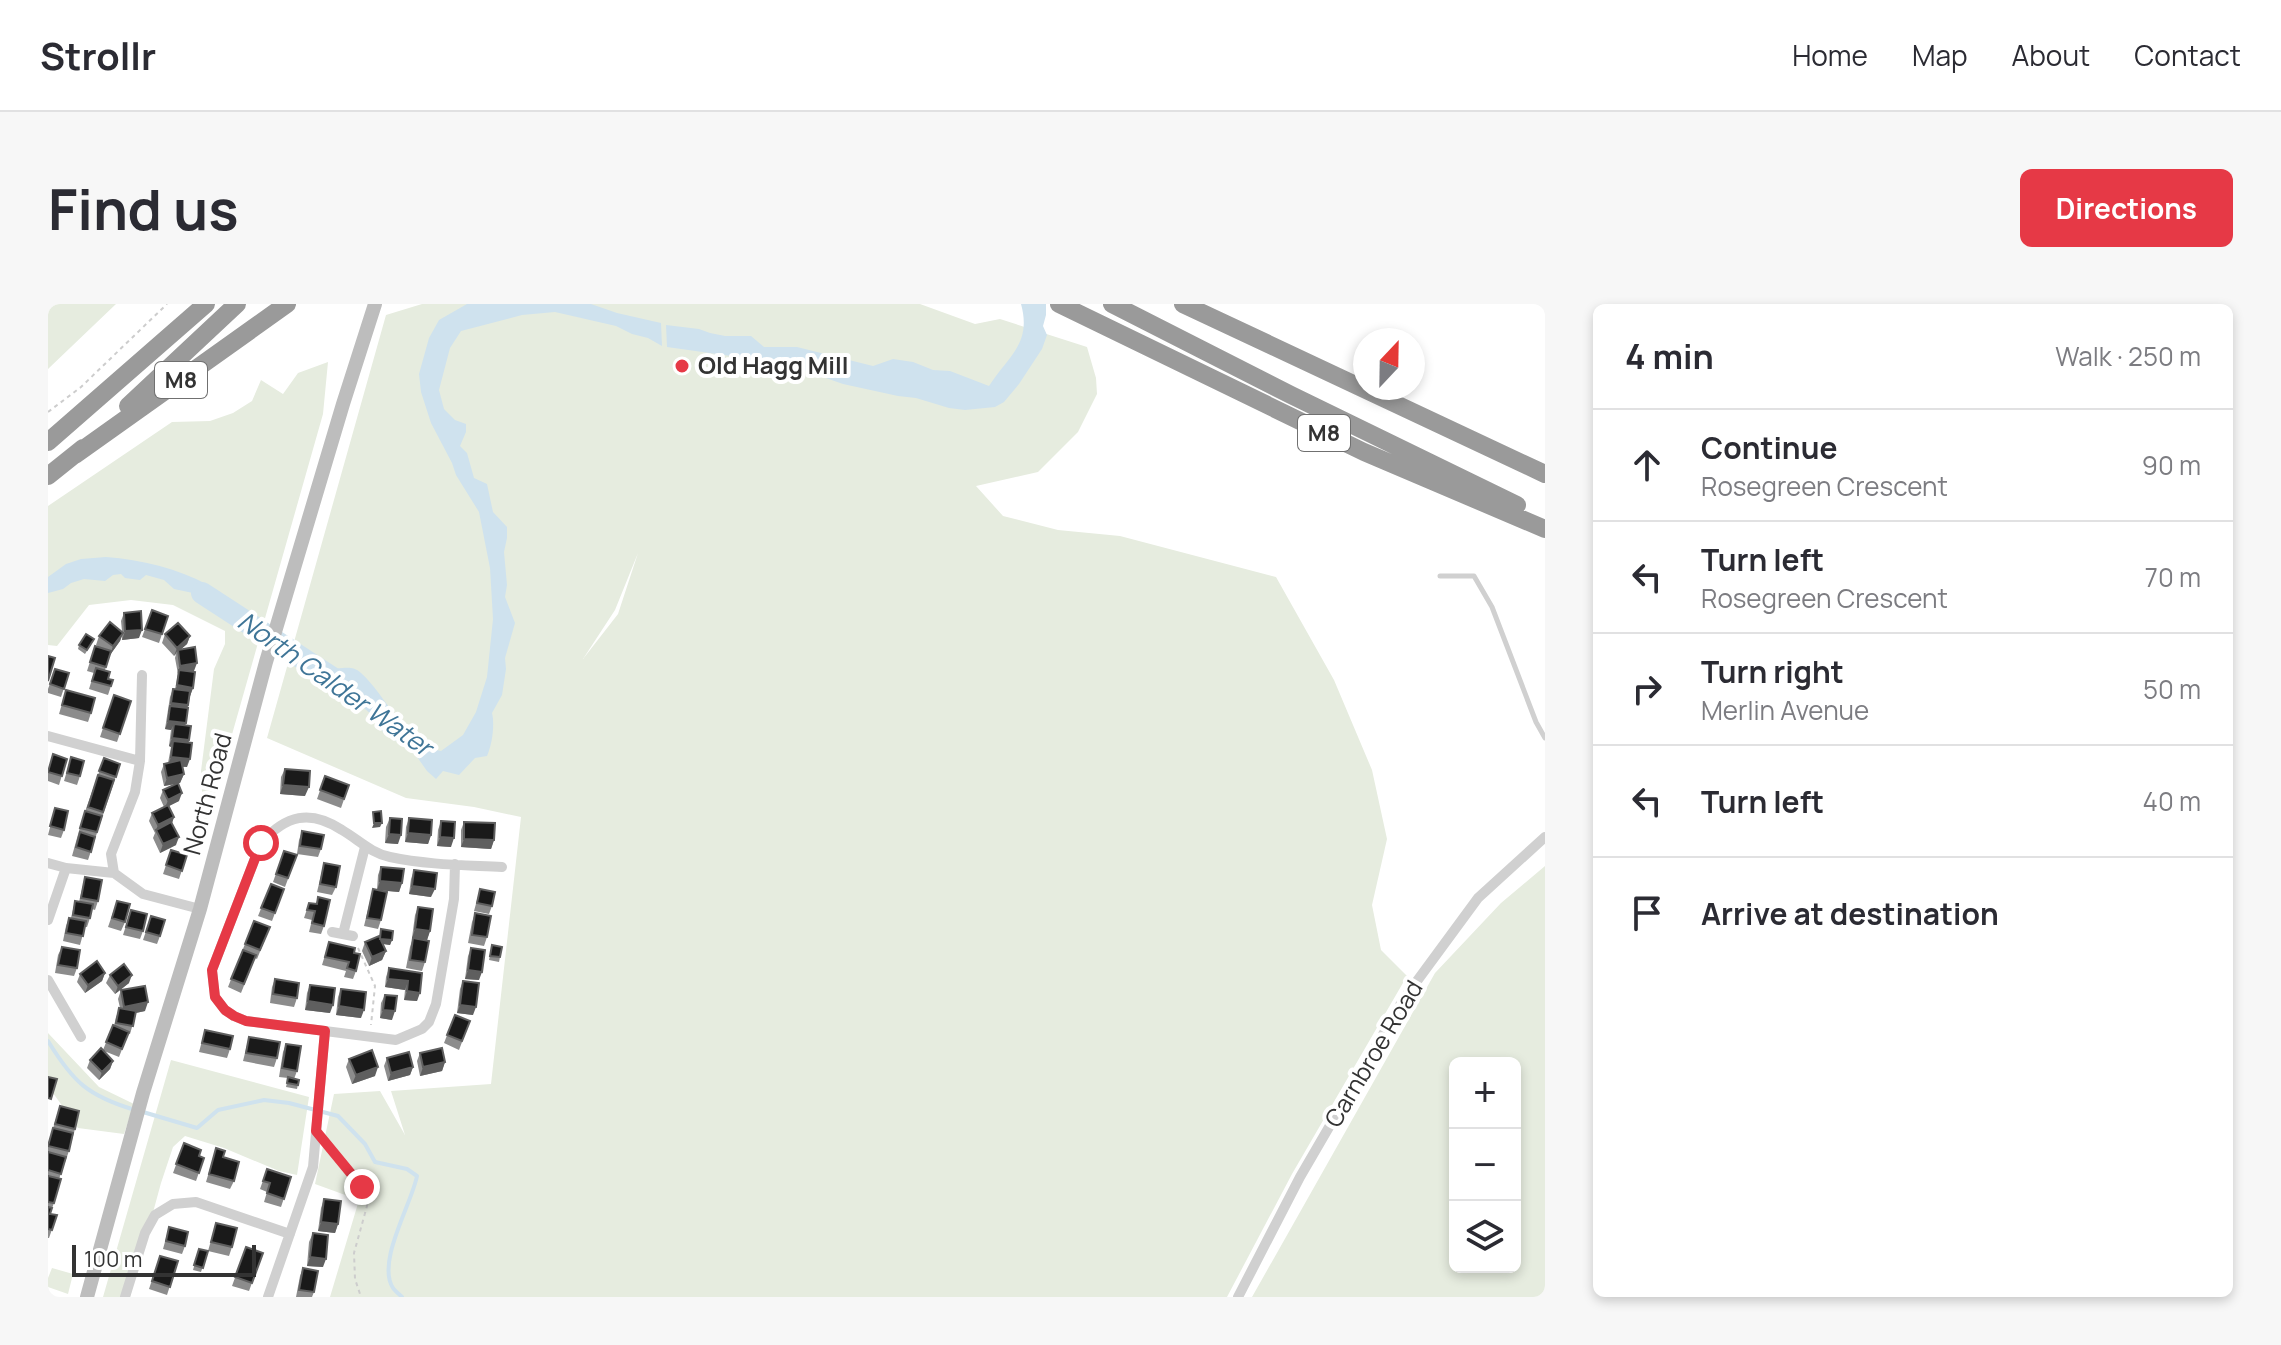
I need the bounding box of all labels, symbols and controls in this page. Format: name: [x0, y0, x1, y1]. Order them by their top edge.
text: Strollr: [40, 29, 156, 81]
text: Home: [1792, 36, 1868, 74]
text: Map: [1912, 36, 1968, 74]
text: About: [2012, 36, 2090, 74]
text: Contact: [2134, 36, 2241, 74]
button: Directions: [2020, 169, 2233, 247]
text: Find us: [48, 170, 239, 247]
north arrow: [1353, 328, 1425, 400]
text: 4 min: [1625, 333, 1714, 379]
text: Walk · 250 m: [2055, 338, 2201, 374]
place label: Old Hagg Mill: [698, 348, 849, 381]
marker: Old Hagg Mill: [673, 357, 691, 375]
road number: M8: [155, 362, 207, 398]
road number: M8: [1298, 415, 1350, 451]
text: Continue: [1701, 427, 1837, 468]
icon: ahead: [1625, 443, 1669, 487]
text: 90 m: [2142, 447, 2201, 483]
text: Rosegreen Crescent: [1701, 468, 1948, 504]
text: Turn left: [1701, 539, 1824, 580]
icon: left: [1625, 555, 1669, 599]
text: 70 m: [2145, 559, 2201, 595]
text: Rosegreen Crescent: [1701, 580, 1948, 616]
water label: North Calder Water: [231, 602, 443, 766]
text: Turn right: [1701, 651, 1844, 692]
icon: right: [1625, 667, 1669, 711]
text: 50 m: [2143, 671, 2201, 707]
text: Merlin Avenue: [1701, 692, 1869, 728]
street label: North Road: [174, 729, 239, 858]
icon: left: [1625, 779, 1669, 823]
text: Turn left: [1701, 781, 1824, 822]
text: 40 m: [2143, 783, 2201, 819]
route start: [243, 825, 279, 861]
icon: arrive: [1625, 891, 1669, 935]
text: Arrive at destination: [1701, 893, 1999, 934]
street label: Carnbroe Road: [1316, 974, 1430, 1133]
map controls: [1449, 1057, 1521, 1273]
button: +: [1449, 1057, 1521, 1129]
button: −: [1449, 1129, 1521, 1201]
route end: [344, 1169, 380, 1205]
button: layers: [1449, 1201, 1521, 1273]
scale bar: [72, 1241, 256, 1277]
text: 100 m: [84, 1244, 142, 1274]

